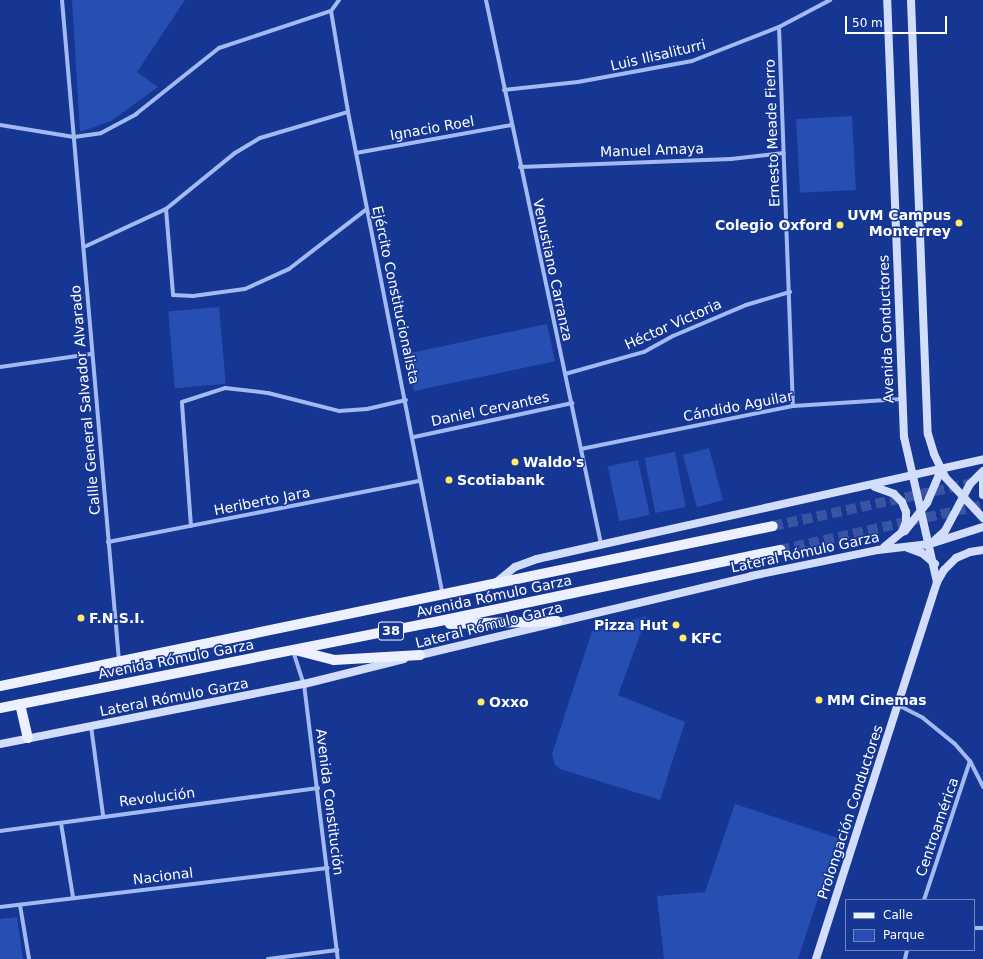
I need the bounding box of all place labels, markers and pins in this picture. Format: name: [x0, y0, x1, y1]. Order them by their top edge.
place label: UVM Campus Monterrey: [847, 207, 951, 240]
place label: Colegio Oxford: [715, 217, 832, 233]
marker: UVM Campus Monterrey: [954, 218, 964, 228]
marker: Colegio Oxford: [835, 220, 845, 230]
place label: Waldo's: [523, 454, 584, 470]
marker: Waldo's: [510, 457, 520, 467]
place label: Scotiabank: [457, 472, 545, 488]
marker: Scotiabank: [444, 475, 454, 485]
place label: F.N.S.I.: [89, 610, 145, 626]
marker: F.N.S.I.: [76, 613, 86, 623]
place label: Pizza Hut: [594, 617, 668, 633]
marker: Pizza Hut: [671, 620, 681, 630]
place label: KFC: [691, 630, 722, 646]
marker: KFC: [678, 633, 688, 643]
place label: MM Cinemas: [827, 692, 927, 708]
place label: Oxxo: [489, 694, 529, 710]
marker: MM Cinemas: [814, 695, 824, 705]
marker: Oxxo: [476, 697, 486, 707]

